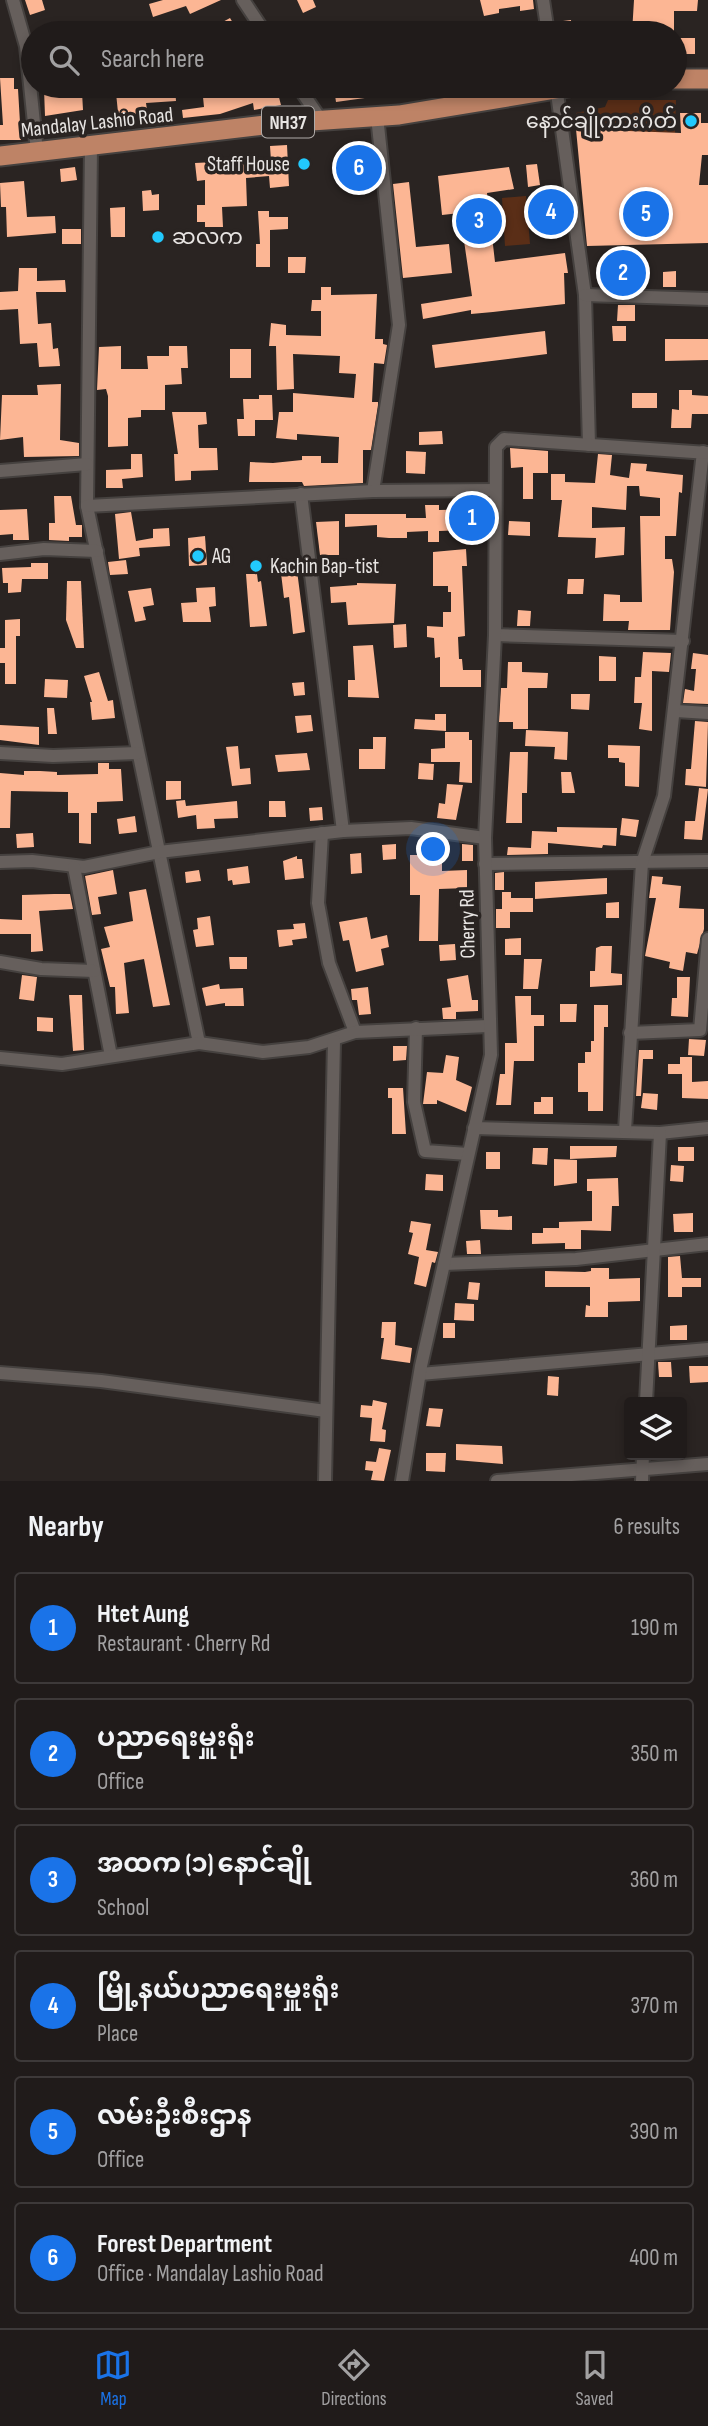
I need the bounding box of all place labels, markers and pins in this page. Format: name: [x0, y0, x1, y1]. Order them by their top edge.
place label: နောင်ချိုကားဂိတ်: [526, 105, 677, 139]
marker: နောင်ချိုကားဂိတ်: [683, 113, 699, 129]
pin: 6: [336, 142, 382, 194]
place label: Staff House: [207, 152, 290, 177]
marker: Staff House: [296, 156, 312, 172]
pin: 4: [528, 186, 574, 238]
pin: 5: [623, 188, 669, 240]
pin: 3: [456, 195, 502, 247]
place label: ဆလက: [172, 225, 243, 250]
marker: ဆလက: [150, 229, 166, 245]
pin: 2: [600, 247, 646, 299]
pin: 1: [449, 492, 495, 544]
place label: AG: [211, 544, 231, 569]
marker: AG: [190, 548, 206, 564]
place label: Kachin Bap-tist: [270, 554, 379, 579]
marker: Kachin Bap-tist: [248, 558, 264, 574]

